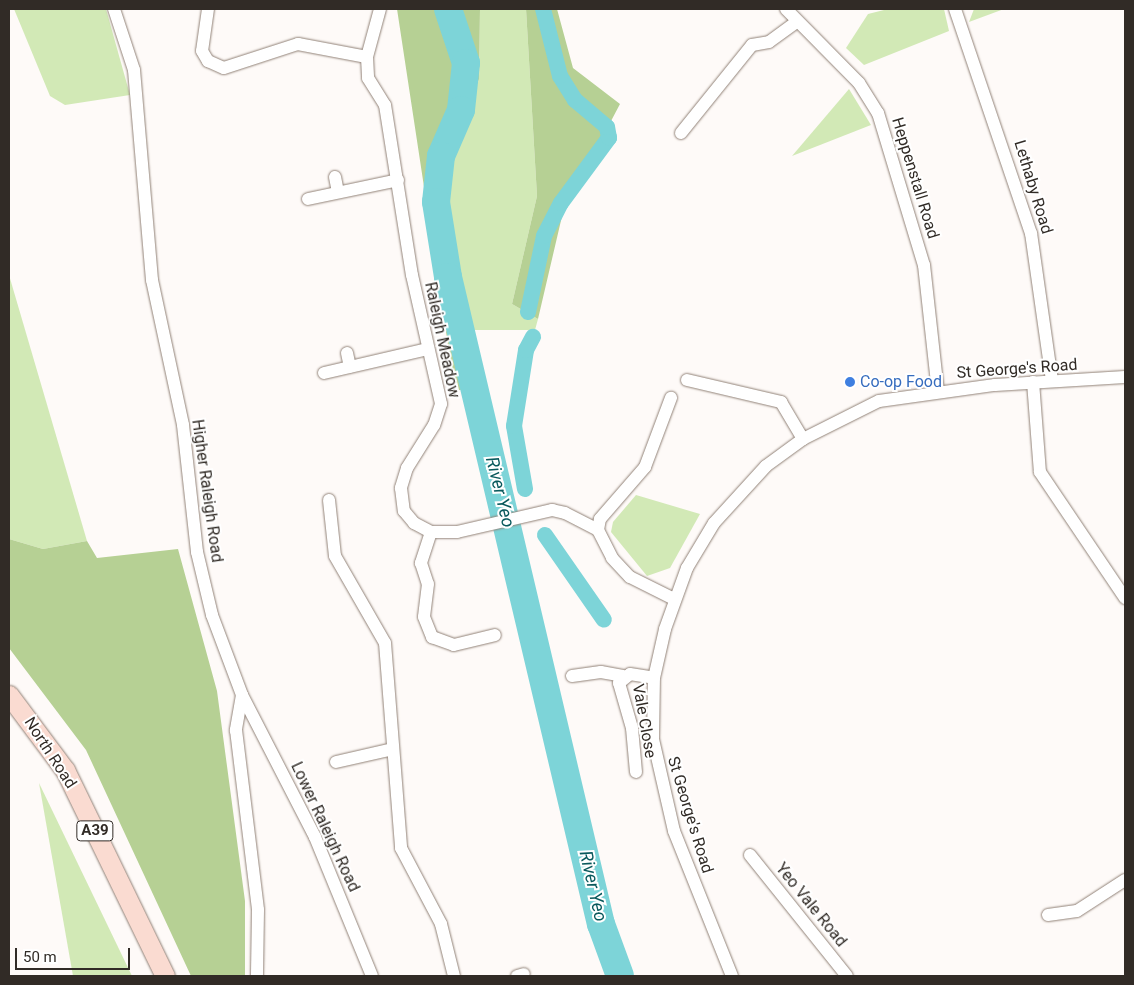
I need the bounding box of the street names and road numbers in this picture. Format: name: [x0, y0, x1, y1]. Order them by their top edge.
street label: Heppenstall Road: [887, 115, 943, 241]
street label: Lethaby Road: [1010, 138, 1056, 236]
street label: Raleigh Meadow: [420, 280, 464, 400]
street label: St George's Road: [956, 355, 1078, 383]
street label: Higher Raleigh Road: [187, 418, 227, 564]
street label: Vale Close: [628, 682, 660, 760]
street label: North Road: [20, 714, 80, 792]
street label: St George's Road: [663, 754, 717, 876]
street label: Lower Raleigh Road: [287, 759, 363, 895]
road number: A39: [76, 818, 114, 844]
street label: Yeo Vale Road: [771, 859, 851, 951]

